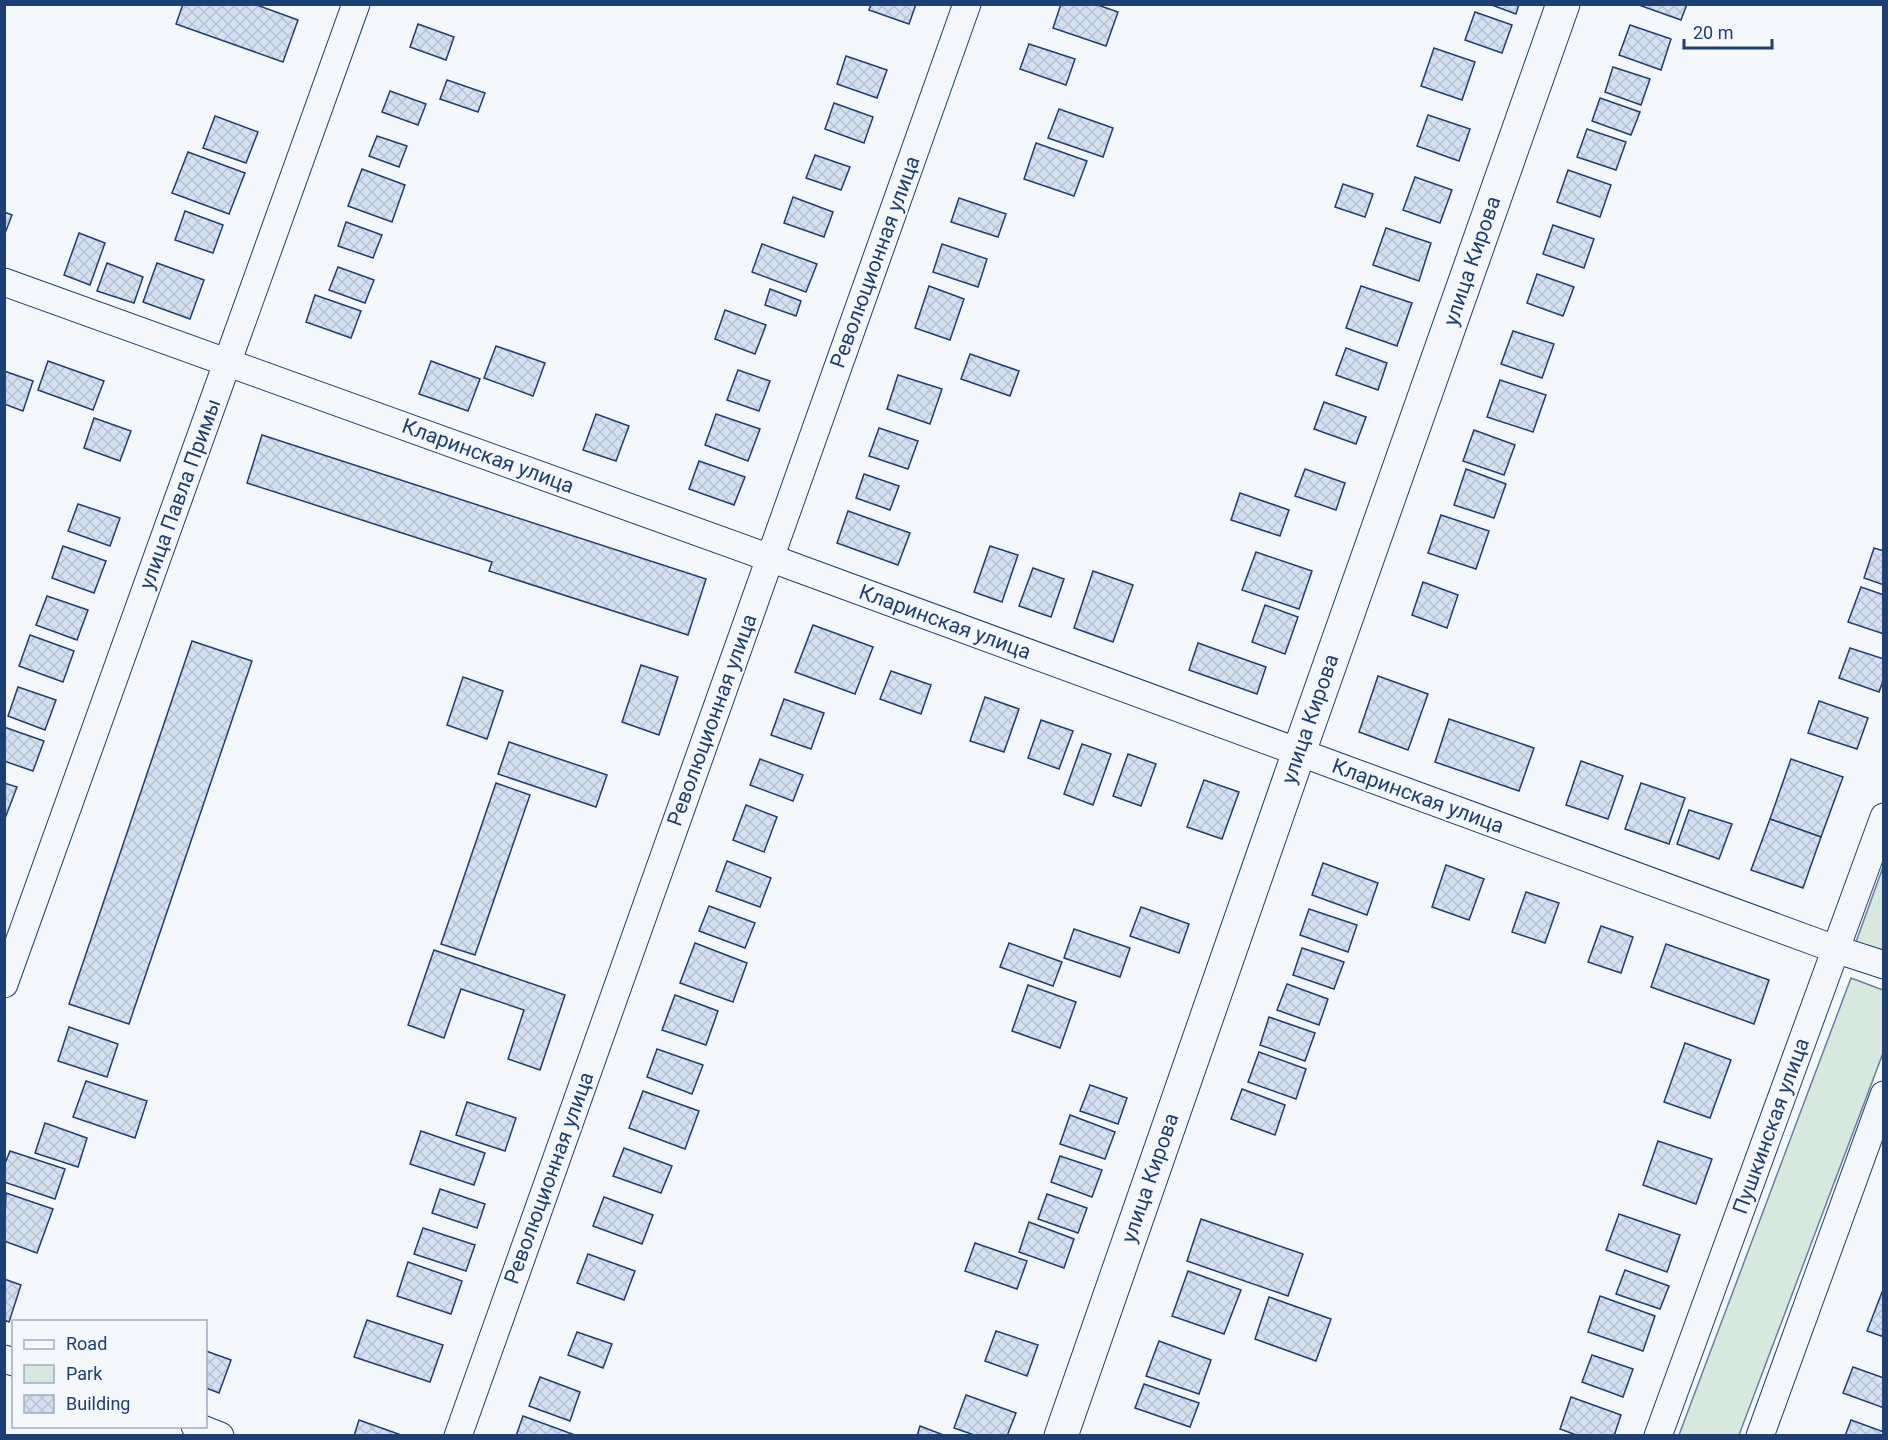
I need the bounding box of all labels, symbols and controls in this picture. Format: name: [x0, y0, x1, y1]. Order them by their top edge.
scale bar: [1684, 12, 1772, 50]
text: 20 m: [1693, 22, 1733, 43]
street label: Революционная улица: [825, 153, 925, 371]
street label: улица Кирова: [1439, 193, 1505, 329]
street label: улица Павла Примы: [134, 396, 226, 592]
street label: Кларинская улица: [399, 414, 577, 498]
street label: Кларинская улица: [856, 580, 1034, 664]
street label: Революционная улица: [662, 611, 762, 829]
street label: улица Кирова: [1277, 651, 1343, 787]
street label: Кларинская улица: [1329, 754, 1507, 838]
street label: Пушкинская улица: [1728, 1035, 1814, 1217]
street label: Революционная улица: [499, 1069, 599, 1287]
street label: улица Кирова: [1117, 1110, 1183, 1246]
legend: [12, 1320, 207, 1428]
text: Road: [66, 1333, 107, 1354]
text: Park: [66, 1363, 103, 1384]
text: Building: [66, 1393, 130, 1414]

